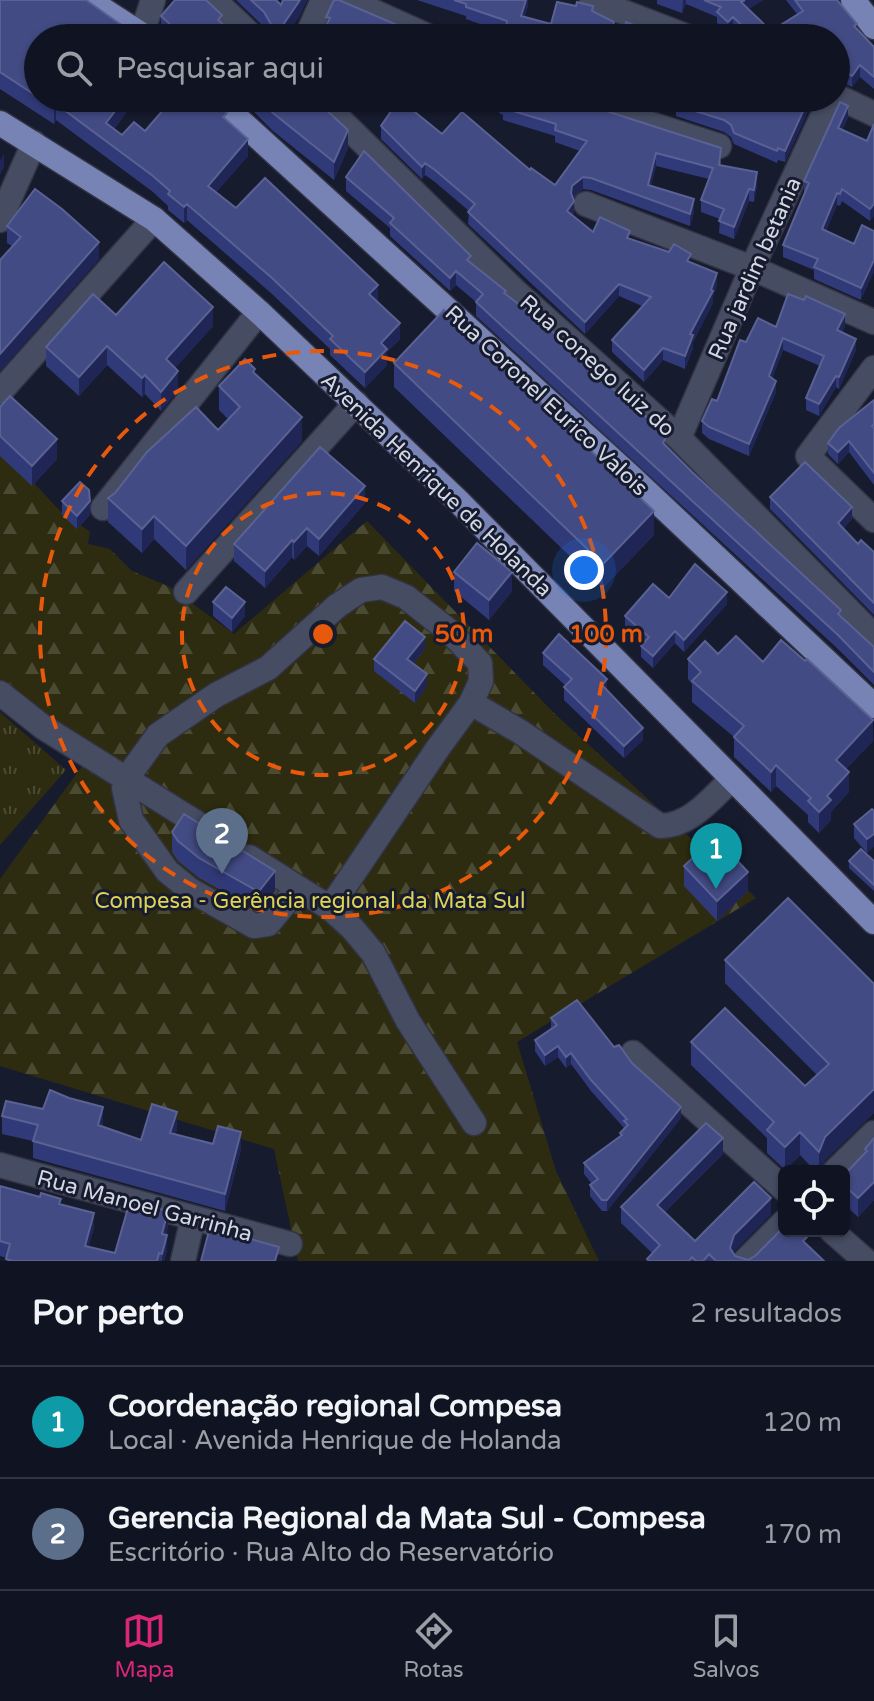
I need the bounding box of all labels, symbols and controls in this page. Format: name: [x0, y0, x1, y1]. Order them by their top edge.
search box: [24, 24, 850, 112]
icon: search: [52, 46, 96, 90]
text: Pesquisar aqui: [116, 50, 324, 87]
street label: Rua jardim betania: [703, 173, 807, 364]
street label: Rua conego luiz do: [515, 289, 680, 442]
street label: Rua Coronel Eurico Valois: [440, 300, 653, 501]
street label: Avenida Henrique de Holanda: [315, 367, 557, 602]
your location: [564, 550, 604, 590]
centre of rings: [309, 620, 337, 648]
text: 50 m: [435, 620, 493, 649]
text: 100 m: [569, 620, 643, 649]
pin: 2: [196, 808, 248, 874]
pin: 1: [690, 823, 742, 889]
park label: Compesa - Gerência regional da Mata Sul: [95, 888, 525, 914]
street label: Rua Manoel Garrinha: [34, 1165, 255, 1247]
map controls: [778, 1165, 850, 1237]
button: locate: [778, 1165, 850, 1237]
text: Por perto: [32, 1293, 184, 1334]
text: 2 resultados: [691, 1298, 842, 1329]
text: Coordenação regional Compesa: [108, 1388, 562, 1425]
text: 1: [50, 1407, 66, 1438]
text: 120 m: [762, 1407, 842, 1438]
text: Local · Avenida Henrique de Holanda: [108, 1425, 562, 1456]
text: Gerencia Regional da Mata Sul - Compesa: [108, 1500, 706, 1537]
text: 2: [50, 1519, 66, 1550]
text: 170 m: [762, 1519, 842, 1550]
text: Escritório · Rua Alto do Reservatório: [108, 1537, 554, 1568]
tab: Mapa: [115, 1609, 174, 1683]
tab: Rotas: [403, 1609, 464, 1683]
tab: Salvos: [693, 1609, 760, 1683]

